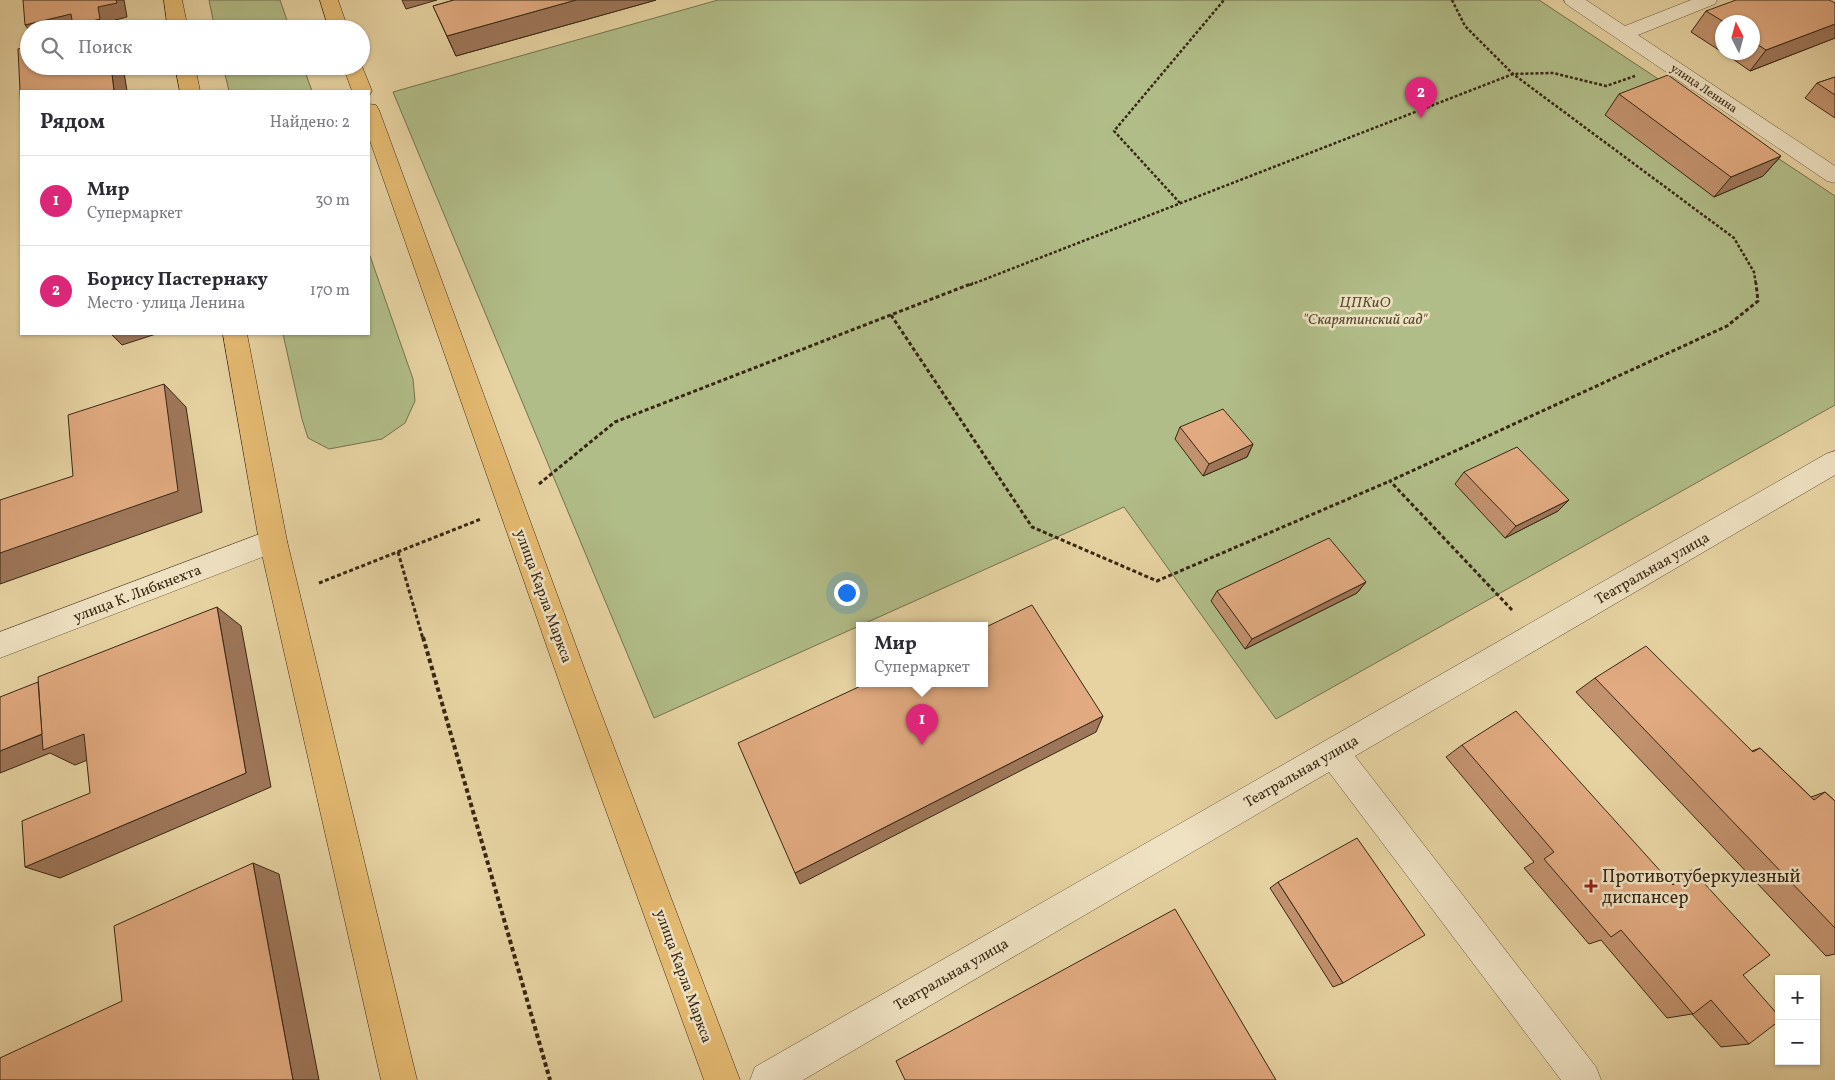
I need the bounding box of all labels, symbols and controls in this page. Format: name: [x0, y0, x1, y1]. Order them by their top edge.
north arrow: [1715, 15, 1760, 60]
search box: [20, 20, 370, 75]
icon: search: [38, 34, 66, 62]
text: Поиск: [78, 35, 132, 61]
street label: улица Ленина: [1667, 61, 1740, 117]
pin: 2: [1405, 77, 1437, 118]
text: Рядом: [40, 108, 105, 137]
text: Найдено: 2: [270, 112, 350, 134]
text: Мир: [87, 177, 130, 203]
text: 1: [53, 190, 59, 212]
text: 30 m: [315, 190, 350, 212]
text: Супермаркет: [87, 203, 183, 225]
text: Борису Пастернаку: [87, 267, 268, 293]
text: 2: [52, 280, 60, 302]
text: 170 m: [310, 280, 350, 302]
text: Место · улица Ленина: [87, 293, 245, 315]
park label: ЦПКиО "Скарятинский сад": [1303, 293, 1428, 331]
street label: улица Карла Маркса: [509, 527, 577, 666]
street label: Театральная улица: [1591, 528, 1714, 611]
street label: улица К. Либкнехта: [70, 560, 205, 629]
your location: [834, 580, 860, 606]
popup: [856, 622, 988, 687]
text: Мир: [874, 631, 917, 657]
text: Супермаркет: [874, 657, 970, 679]
pin: 1: [906, 704, 938, 745]
street label: Театральная улица: [1240, 731, 1363, 814]
place label: Противотуберкулезный диспансер: [1602, 865, 1800, 911]
marker: Противотуберкулезный диспансер: [1584, 879, 1598, 893]
street label: улица Карла Маркса: [649, 907, 717, 1046]
street label: Театральная улица: [890, 934, 1013, 1017]
map controls: [1775, 975, 1820, 1065]
button: +: [1775, 975, 1820, 1020]
button: −: [1775, 1020, 1820, 1065]

